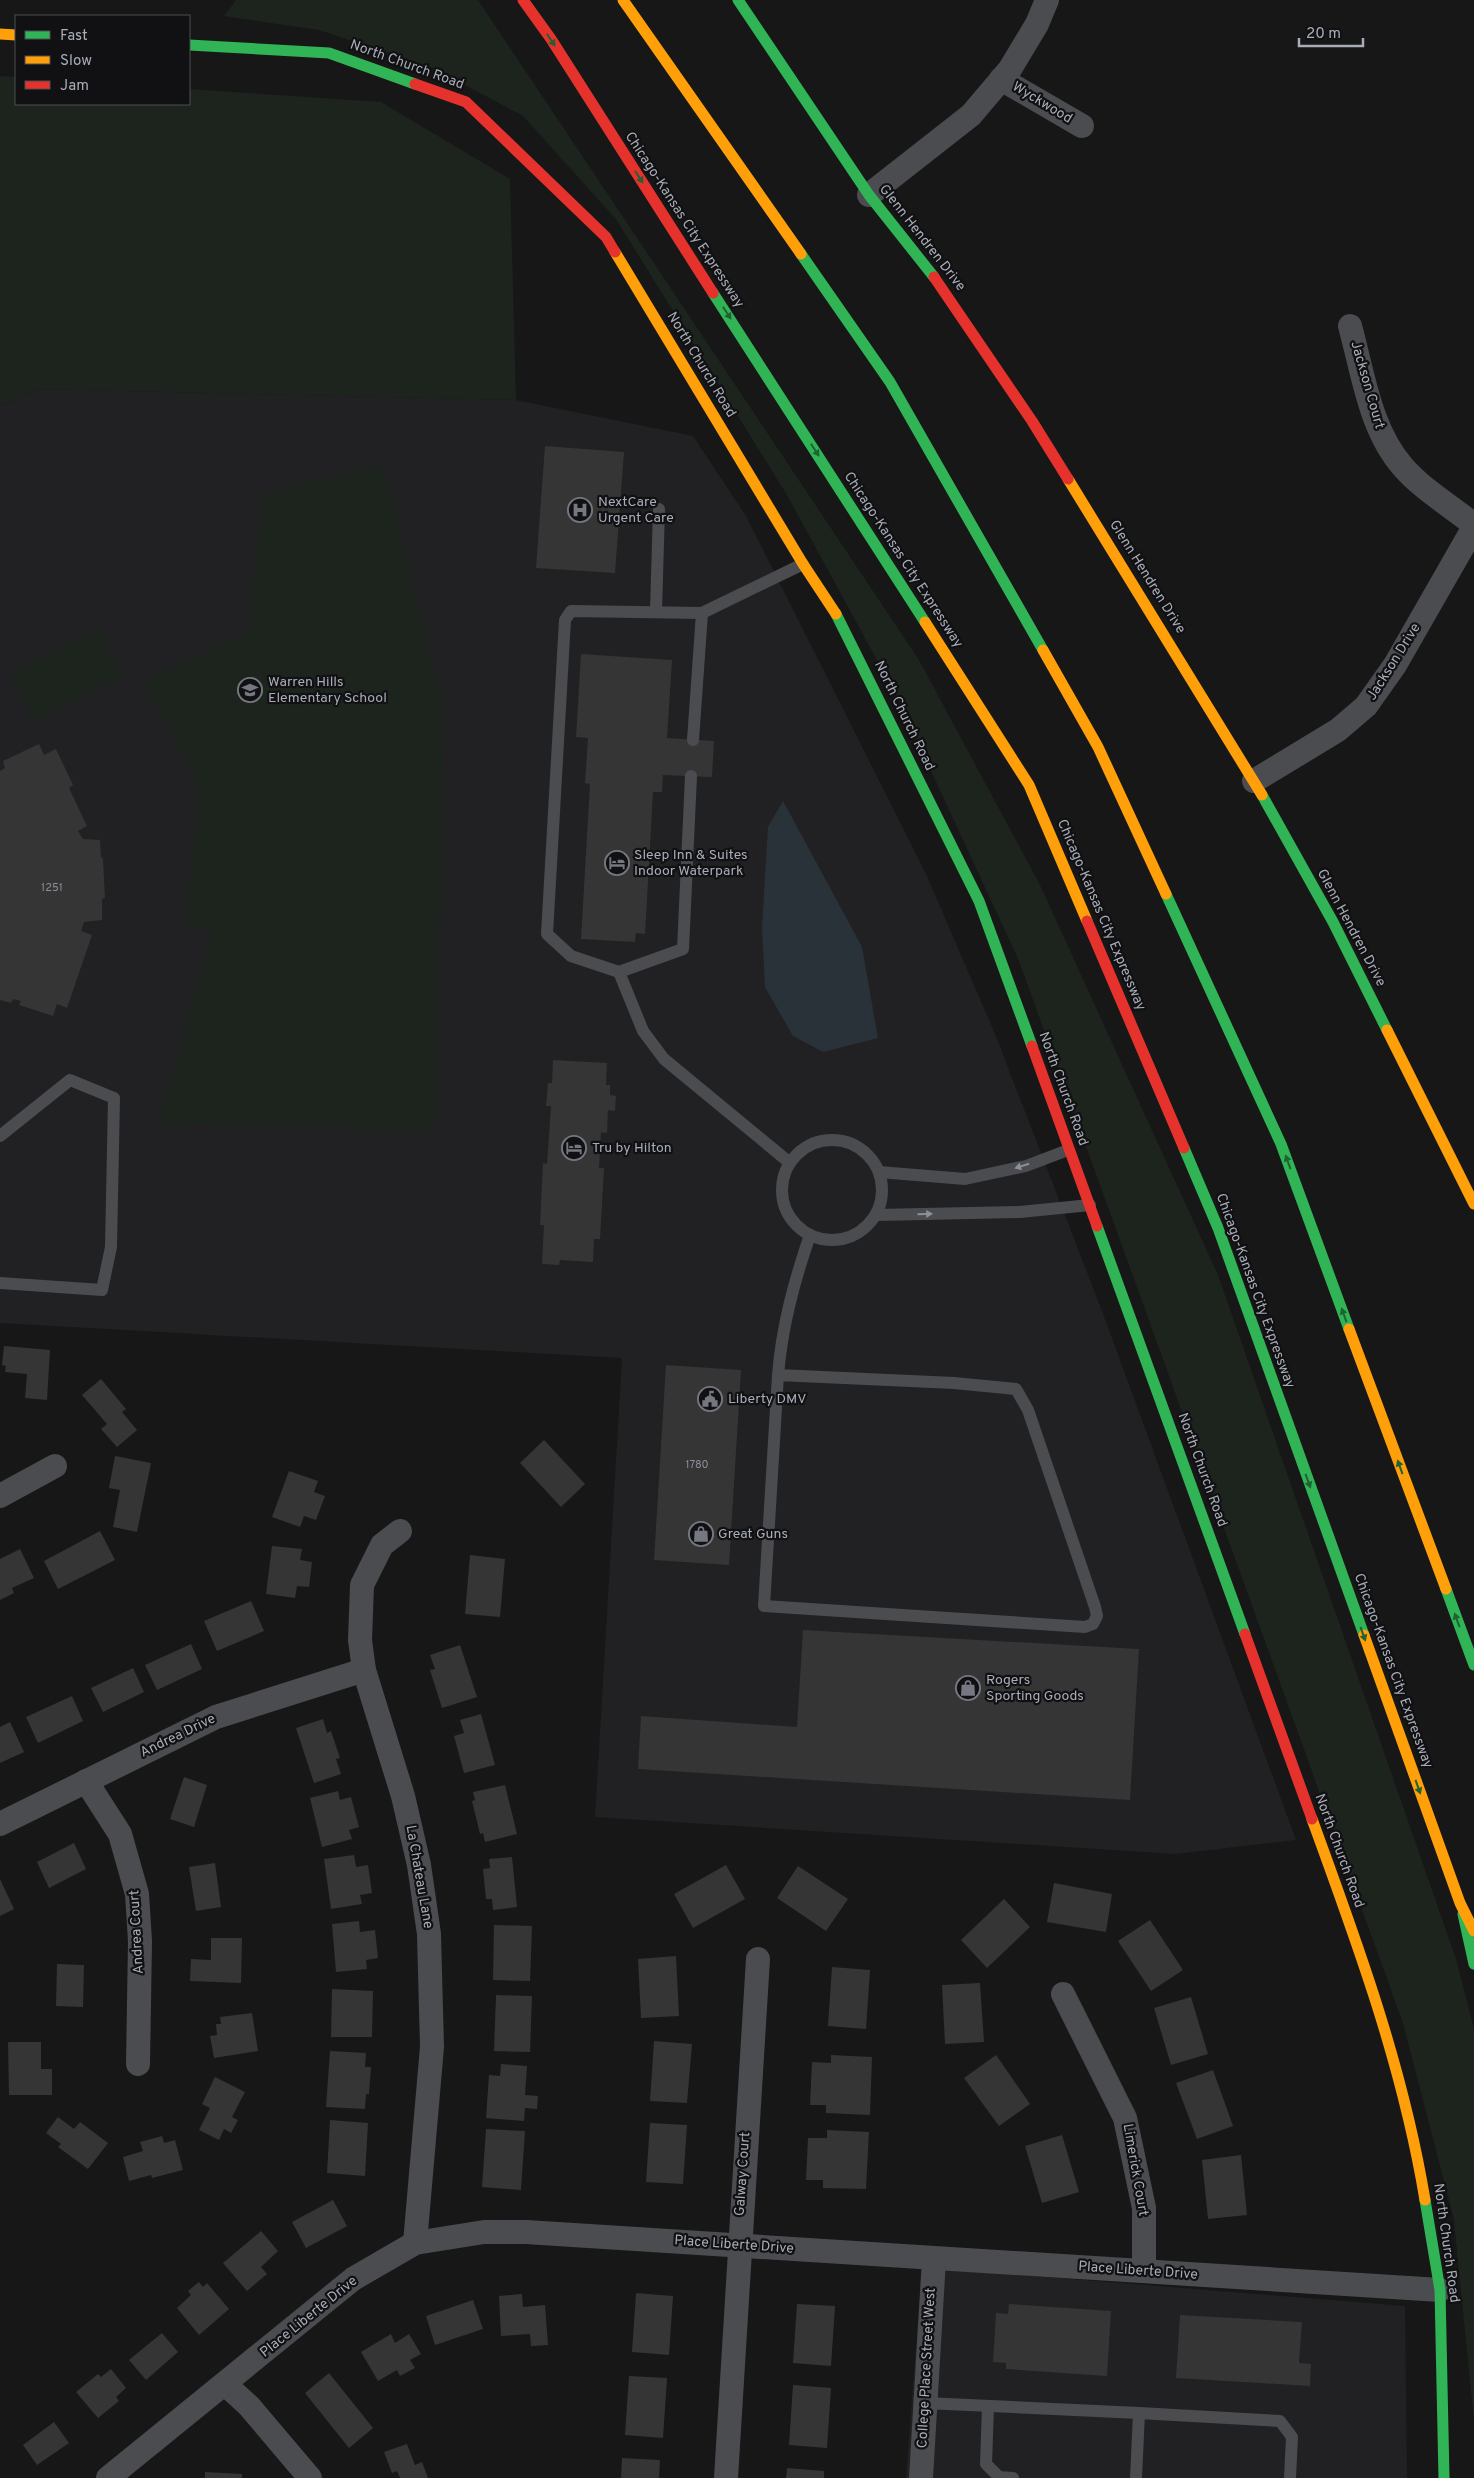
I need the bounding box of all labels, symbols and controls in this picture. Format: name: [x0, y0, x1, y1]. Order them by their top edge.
legend: [15, 15, 190, 105]
scale bar: [1299, 15, 1363, 47]
text: 20 m: [1306, 25, 1341, 44]
text: Fast: [60, 27, 88, 46]
one-way arrow: [546, 33, 556, 47]
street label: North Church Road: [348, 36, 466, 94]
text: Slow: [60, 52, 92, 71]
text: Jam: [60, 77, 89, 96]
street label: Wyckwood: [1009, 78, 1075, 128]
street label: Chicago-Kansas City Expressway: [621, 129, 747, 311]
one-way arrow: [634, 170, 644, 183]
street label: Glenn Hendren Drive: [875, 181, 969, 295]
one-way arrow: [722, 307, 732, 320]
street label: North Church Road: [663, 309, 739, 421]
street label: Jackson Court: [1346, 339, 1388, 431]
one-way arrow: [810, 444, 819, 457]
street label: Chicago-Kansas City Expressway: [840, 469, 966, 651]
place label: NextCare Urgent Care: [598, 494, 674, 527]
hospital icon: NextCare Urgent Care: [567, 497, 593, 523]
street label: Glenn Hendren Drive: [1105, 517, 1189, 637]
street label: Jackson Drive: [1364, 620, 1424, 704]
street label: North Church Road: [870, 658, 938, 774]
place label: Warren Hills Elementary School: [268, 674, 387, 707]
school or university icon: Warren Hills Elementary School: [237, 677, 263, 703]
street label: Chicago-Kansas City Expressway: [1053, 817, 1149, 1013]
place label: Sleep Inn & Suites Indoor Waterpark: [634, 847, 748, 880]
hotel icon: Sleep Inn & Suites Indoor Waterpark: [604, 850, 630, 876]
street label: Glenn Hendren Drive: [1313, 866, 1389, 990]
house number: 1251: [41, 881, 63, 895]
street label: North Church Road: [1034, 1030, 1092, 1148]
hotel icon: Tru by Hilton: [561, 1135, 587, 1161]
place label: Tru by Hilton: [592, 1140, 672, 1157]
one-way arrow: [1284, 1155, 1291, 1170]
one-way arrow: [1015, 1163, 1030, 1171]
street label: Chicago-Kansas City Expressway: [1212, 1191, 1298, 1391]
one-way arrow: [917, 1210, 933, 1218]
one-way arrow: [1340, 1307, 1348, 1322]
public building icon: Liberty DMV: [697, 1386, 723, 1412]
place label: Liberty DMV: [728, 1391, 806, 1408]
street label: North Church Road: [1173, 1411, 1231, 1529]
house number: 1780: [685, 1458, 709, 1472]
one-way arrow: [1396, 1460, 1403, 1475]
one-way arrow: [1305, 1474, 1312, 1489]
shop icon: Great Guns: [688, 1521, 714, 1547]
place label: Great Guns: [718, 1526, 788, 1543]
street label: Chicago-Kansas City Expressway: [1350, 1571, 1436, 1771]
one-way arrow: [1453, 1612, 1461, 1627]
one-way arrow: [1359, 1627, 1367, 1642]
place label: Rogers Sporting Goods: [986, 1672, 1084, 1705]
shop icon: Rogers Sporting Goods: [955, 1675, 981, 1701]
street label: Andrea Drive: [137, 1710, 219, 1762]
one-way arrow: [1414, 1780, 1422, 1795]
street label: North Church Road: [1310, 1792, 1368, 1910]
street label: La Chateau Lane: [402, 1824, 436, 1930]
street label: Andrea Court: [126, 1889, 148, 1975]
street label: Limerick Court: [1118, 2122, 1152, 2218]
street label: Galway Court: [732, 2131, 754, 2217]
street label: North Church Road: [1429, 2182, 1463, 2304]
street label: Place Liberte Drive: [674, 2232, 794, 2258]
street label: Place Liberte Drive: [1078, 2258, 1198, 2284]
street label: Place Liberte Drive: [257, 2273, 361, 2361]
street label: College Place Street West: [914, 2287, 940, 2449]

